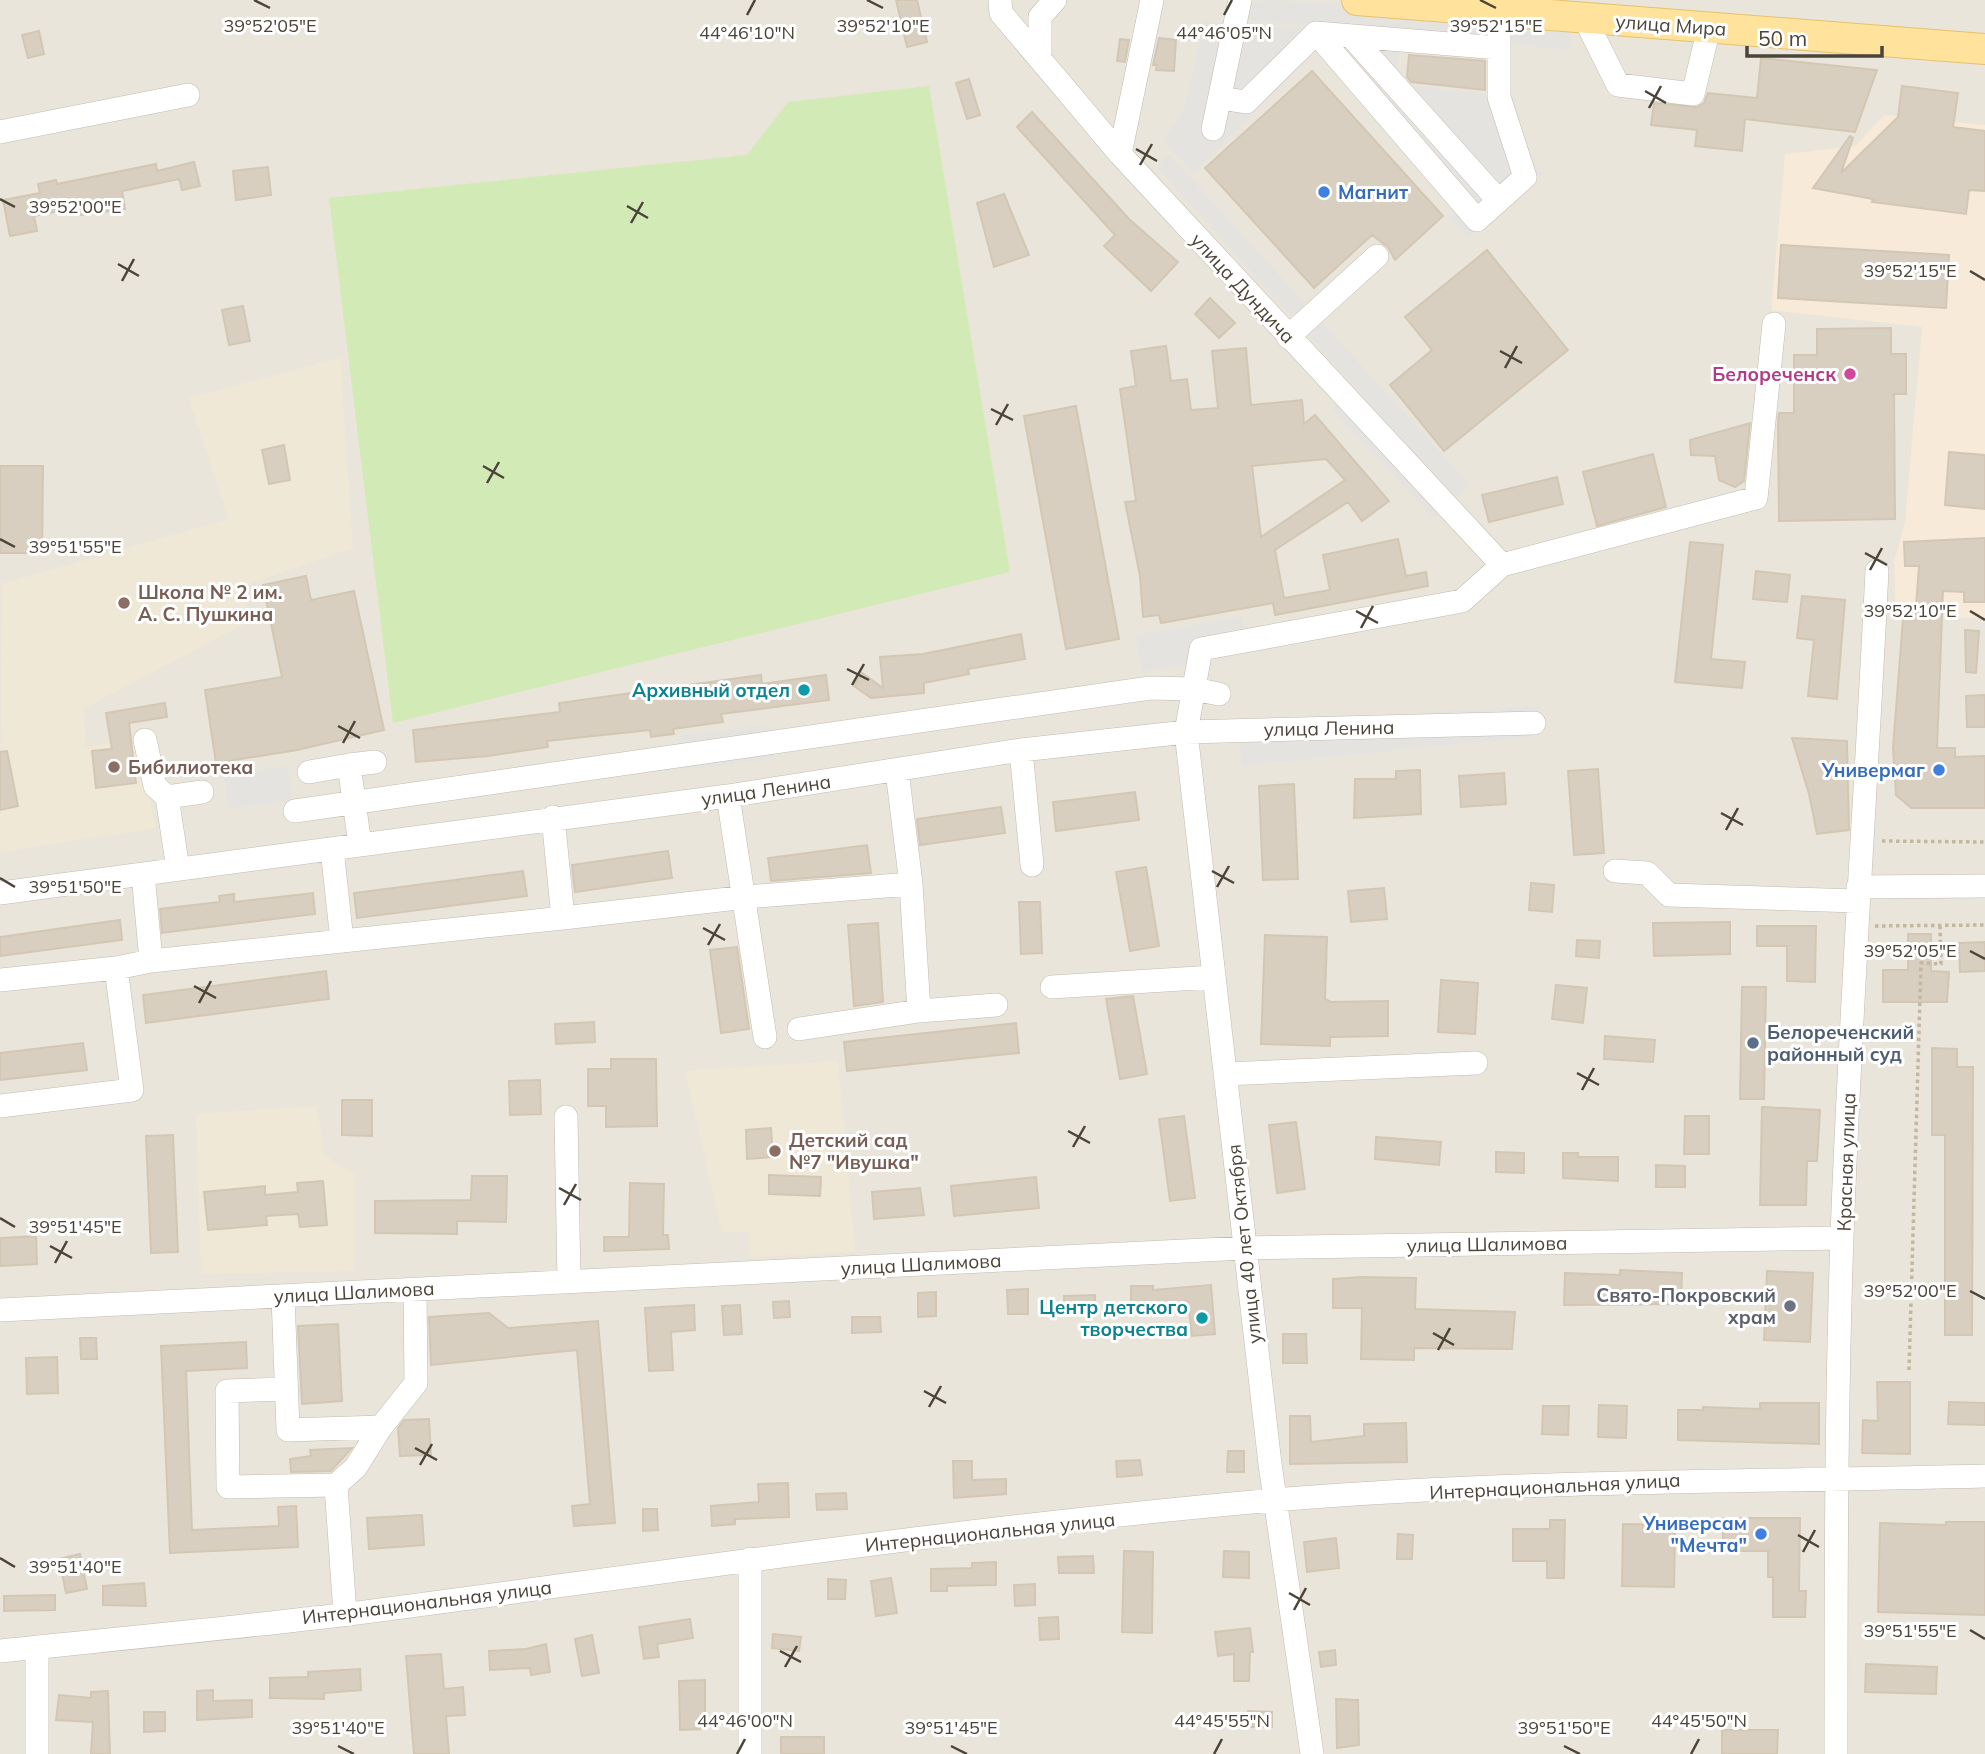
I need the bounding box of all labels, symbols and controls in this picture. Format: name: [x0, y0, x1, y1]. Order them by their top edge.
street label: улица Мира: [1615, 9, 1727, 41]
text: 39°52'05"E: [223, 14, 317, 37]
text: 39°52'10"E: [836, 14, 930, 37]
text: 39°52'15"E: [1449, 14, 1543, 37]
scale bar: [1747, 14, 1882, 58]
text: 44°46'10"N: [699, 21, 795, 44]
text: 44°46'05"N: [1176, 21, 1272, 44]
text: 50 m: [1758, 25, 1807, 51]
place label: Магнит: [1338, 180, 1409, 204]
marker: Магнит: [1316, 184, 1332, 200]
text: 39°52'00"E: [28, 195, 122, 218]
street label: улица Дундича: [1186, 228, 1300, 348]
text: 39°52'15"E: [1863, 259, 1957, 282]
place label: Белореченск: [1712, 362, 1836, 386]
marker: Белореченск: [1842, 366, 1858, 382]
text: 39°51'55"E: [28, 535, 122, 558]
place label: Школа № 2 им. А. С. Пушкина: [138, 580, 283, 626]
marker: Школа № 2 им. А. С. Пушкина: [116, 595, 132, 611]
text: 39°52'10"E: [1863, 599, 1957, 622]
place label: Архивный отдел: [632, 678, 790, 702]
marker: Архивный отдел: [796, 682, 812, 698]
street label: улица Ленина: [1263, 715, 1395, 741]
place label: Бибилиотека: [128, 755, 253, 779]
place label: Универмаг: [1821, 758, 1925, 782]
marker: Бибилиотека: [106, 759, 122, 775]
marker: Универмаг: [1931, 762, 1947, 778]
street label: улица Ленина: [699, 769, 833, 811]
text: 39°51'50"E: [28, 875, 122, 898]
text: 39°52'05"E: [1863, 939, 1957, 962]
place label: Белореченский районный суд: [1767, 1020, 1914, 1066]
marker: Белореченский районный суд: [1745, 1035, 1761, 1051]
street label: Красная улица: [1832, 1092, 1860, 1232]
place label: Детский сад №7 "Ивушка": [789, 1128, 919, 1174]
marker: Детский сад №7 "Ивушка": [767, 1143, 783, 1159]
street label: улица 40 лет Октября: [1222, 1143, 1266, 1345]
text: 39°51'45"E: [28, 1215, 122, 1238]
street label: улица Шалимова: [1406, 1231, 1568, 1257]
street label: улица Шалимова: [840, 1248, 1002, 1280]
street label: улица Шалимова: [273, 1276, 435, 1308]
text: 39°52'00"E: [1863, 1279, 1957, 1302]
place label: Свято-Покровский храм: [1596, 1283, 1776, 1329]
place label: Центр детского творчества: [1039, 1295, 1188, 1341]
marker: Свято-Покровский храм: [1782, 1298, 1798, 1314]
marker: Центр детского творчества: [1194, 1310, 1210, 1326]
street label: Интернациональная улица: [1429, 1467, 1681, 1505]
street label: Интернациональная улица: [864, 1507, 1116, 1557]
place label: Универсам "Мечта": [1642, 1511, 1747, 1557]
marker: Универсам "Мечта": [1753, 1526, 1769, 1542]
text: 39°51'40"E: [28, 1555, 122, 1578]
street label: Интернациональная улица: [301, 1575, 553, 1629]
text: 39°51'55"E: [1863, 1619, 1957, 1642]
text: 44°46'00"N: [697, 1709, 793, 1732]
text: 44°45'55"N: [1174, 1709, 1270, 1732]
text: 44°45'50"N: [1651, 1709, 1747, 1732]
text: 39°51'40"E: [291, 1716, 385, 1739]
text: 39°51'45"E: [904, 1716, 998, 1739]
text: 39°51'50"E: [1517, 1716, 1611, 1739]

